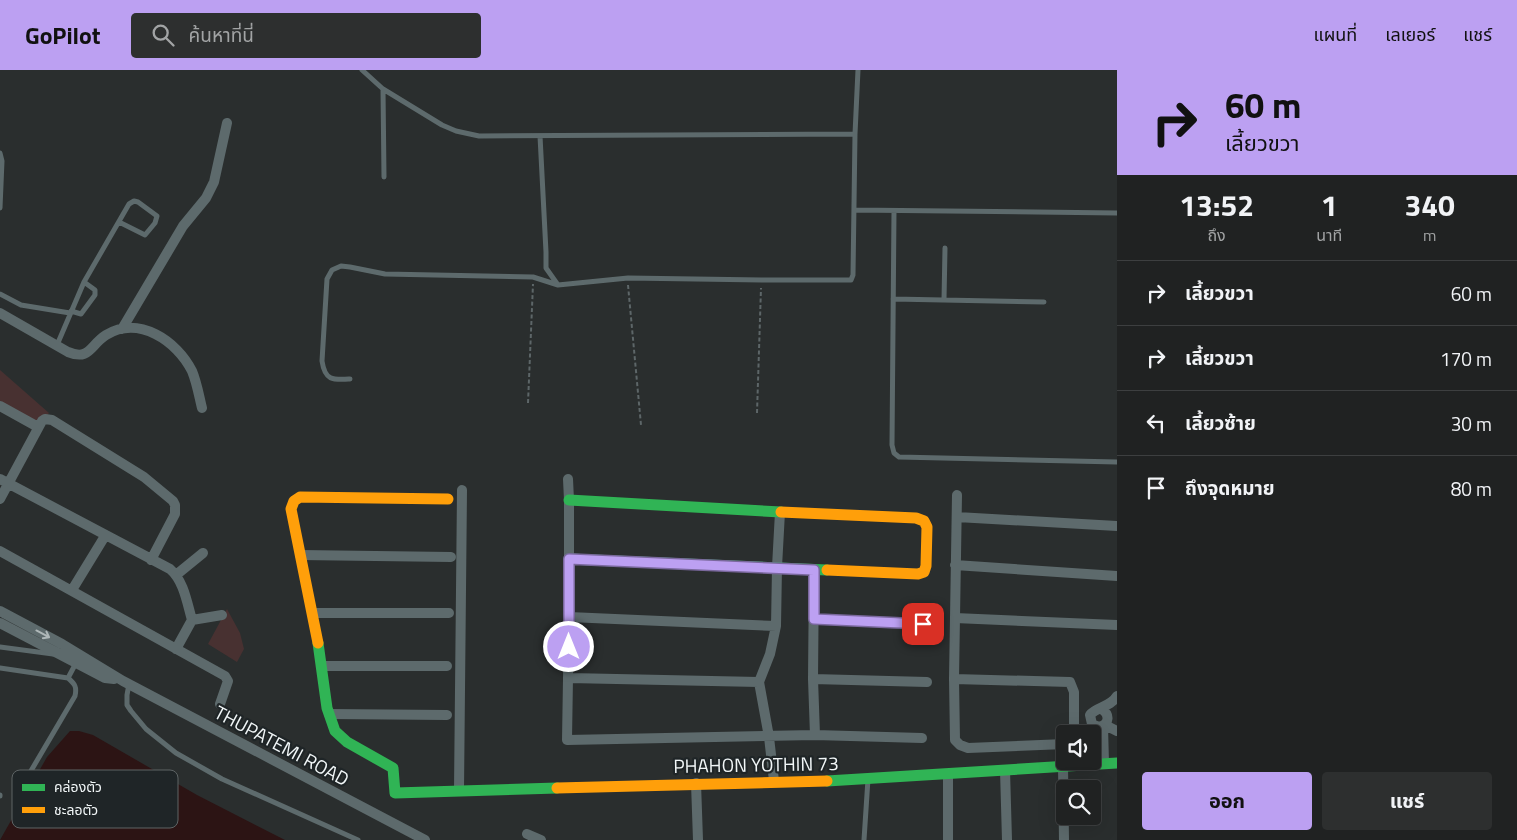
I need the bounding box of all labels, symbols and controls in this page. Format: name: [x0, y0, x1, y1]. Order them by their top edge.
search box: [131, 13, 481, 58]
text: GoPilot: [25, 17, 101, 53]
text: ค้นหาที่นี่: [189, 20, 254, 49]
icon: search: [149, 21, 177, 49]
text: แผนที่: [1313, 21, 1357, 48]
text: เลเยอร์: [1385, 21, 1435, 48]
text: แชร์: [1463, 21, 1492, 48]
text: 60 m: [1225, 78, 1301, 132]
icon: right: [1142, 90, 1207, 155]
text: เลี้ยวขวา: [1225, 126, 1300, 160]
text: 13:52: [1179, 182, 1254, 228]
text: 1: [1321, 182, 1338, 228]
text: 340: [1404, 182, 1455, 228]
text: ถึง: [1207, 223, 1226, 247]
text: นาที: [1316, 223, 1342, 247]
text: m: [1423, 223, 1436, 247]
text: เลี้ยวขวา: [1185, 278, 1254, 307]
icon: right: [1142, 279, 1170, 307]
text: 60 m: [1451, 279, 1492, 308]
text: เลี้ยวขวา: [1185, 343, 1254, 372]
icon: right: [1142, 344, 1170, 372]
text: 170 m: [1440, 344, 1492, 373]
text: เลี้ยวซ้าย: [1185, 408, 1256, 437]
icon: left: [1142, 409, 1170, 437]
text: 30 m: [1451, 409, 1492, 438]
text: ถึงจุดหมาย: [1185, 473, 1275, 502]
icon: arrive: [1142, 474, 1170, 502]
text: 80 m: [1451, 474, 1492, 503]
pin: [902, 603, 944, 645]
icon: arrive: [909, 610, 937, 638]
position arrow: [542, 620, 594, 672]
one-way arrow: [35, 630, 50, 639]
street label: THUPATEMI ROAD: [209, 697, 355, 793]
map controls: [1056, 725, 1101, 825]
button: sound: [1056, 725, 1101, 770]
street label: PHAHON YOTHIN 73: [673, 748, 839, 780]
legend: [12, 770, 178, 828]
button: ออก: [1142, 772, 1312, 830]
button: แชร์: [1322, 772, 1492, 830]
text: คล่องตัว: [54, 776, 102, 797]
button: search: [1056, 780, 1101, 825]
text: ชะลอตัว: [54, 799, 98, 820]

